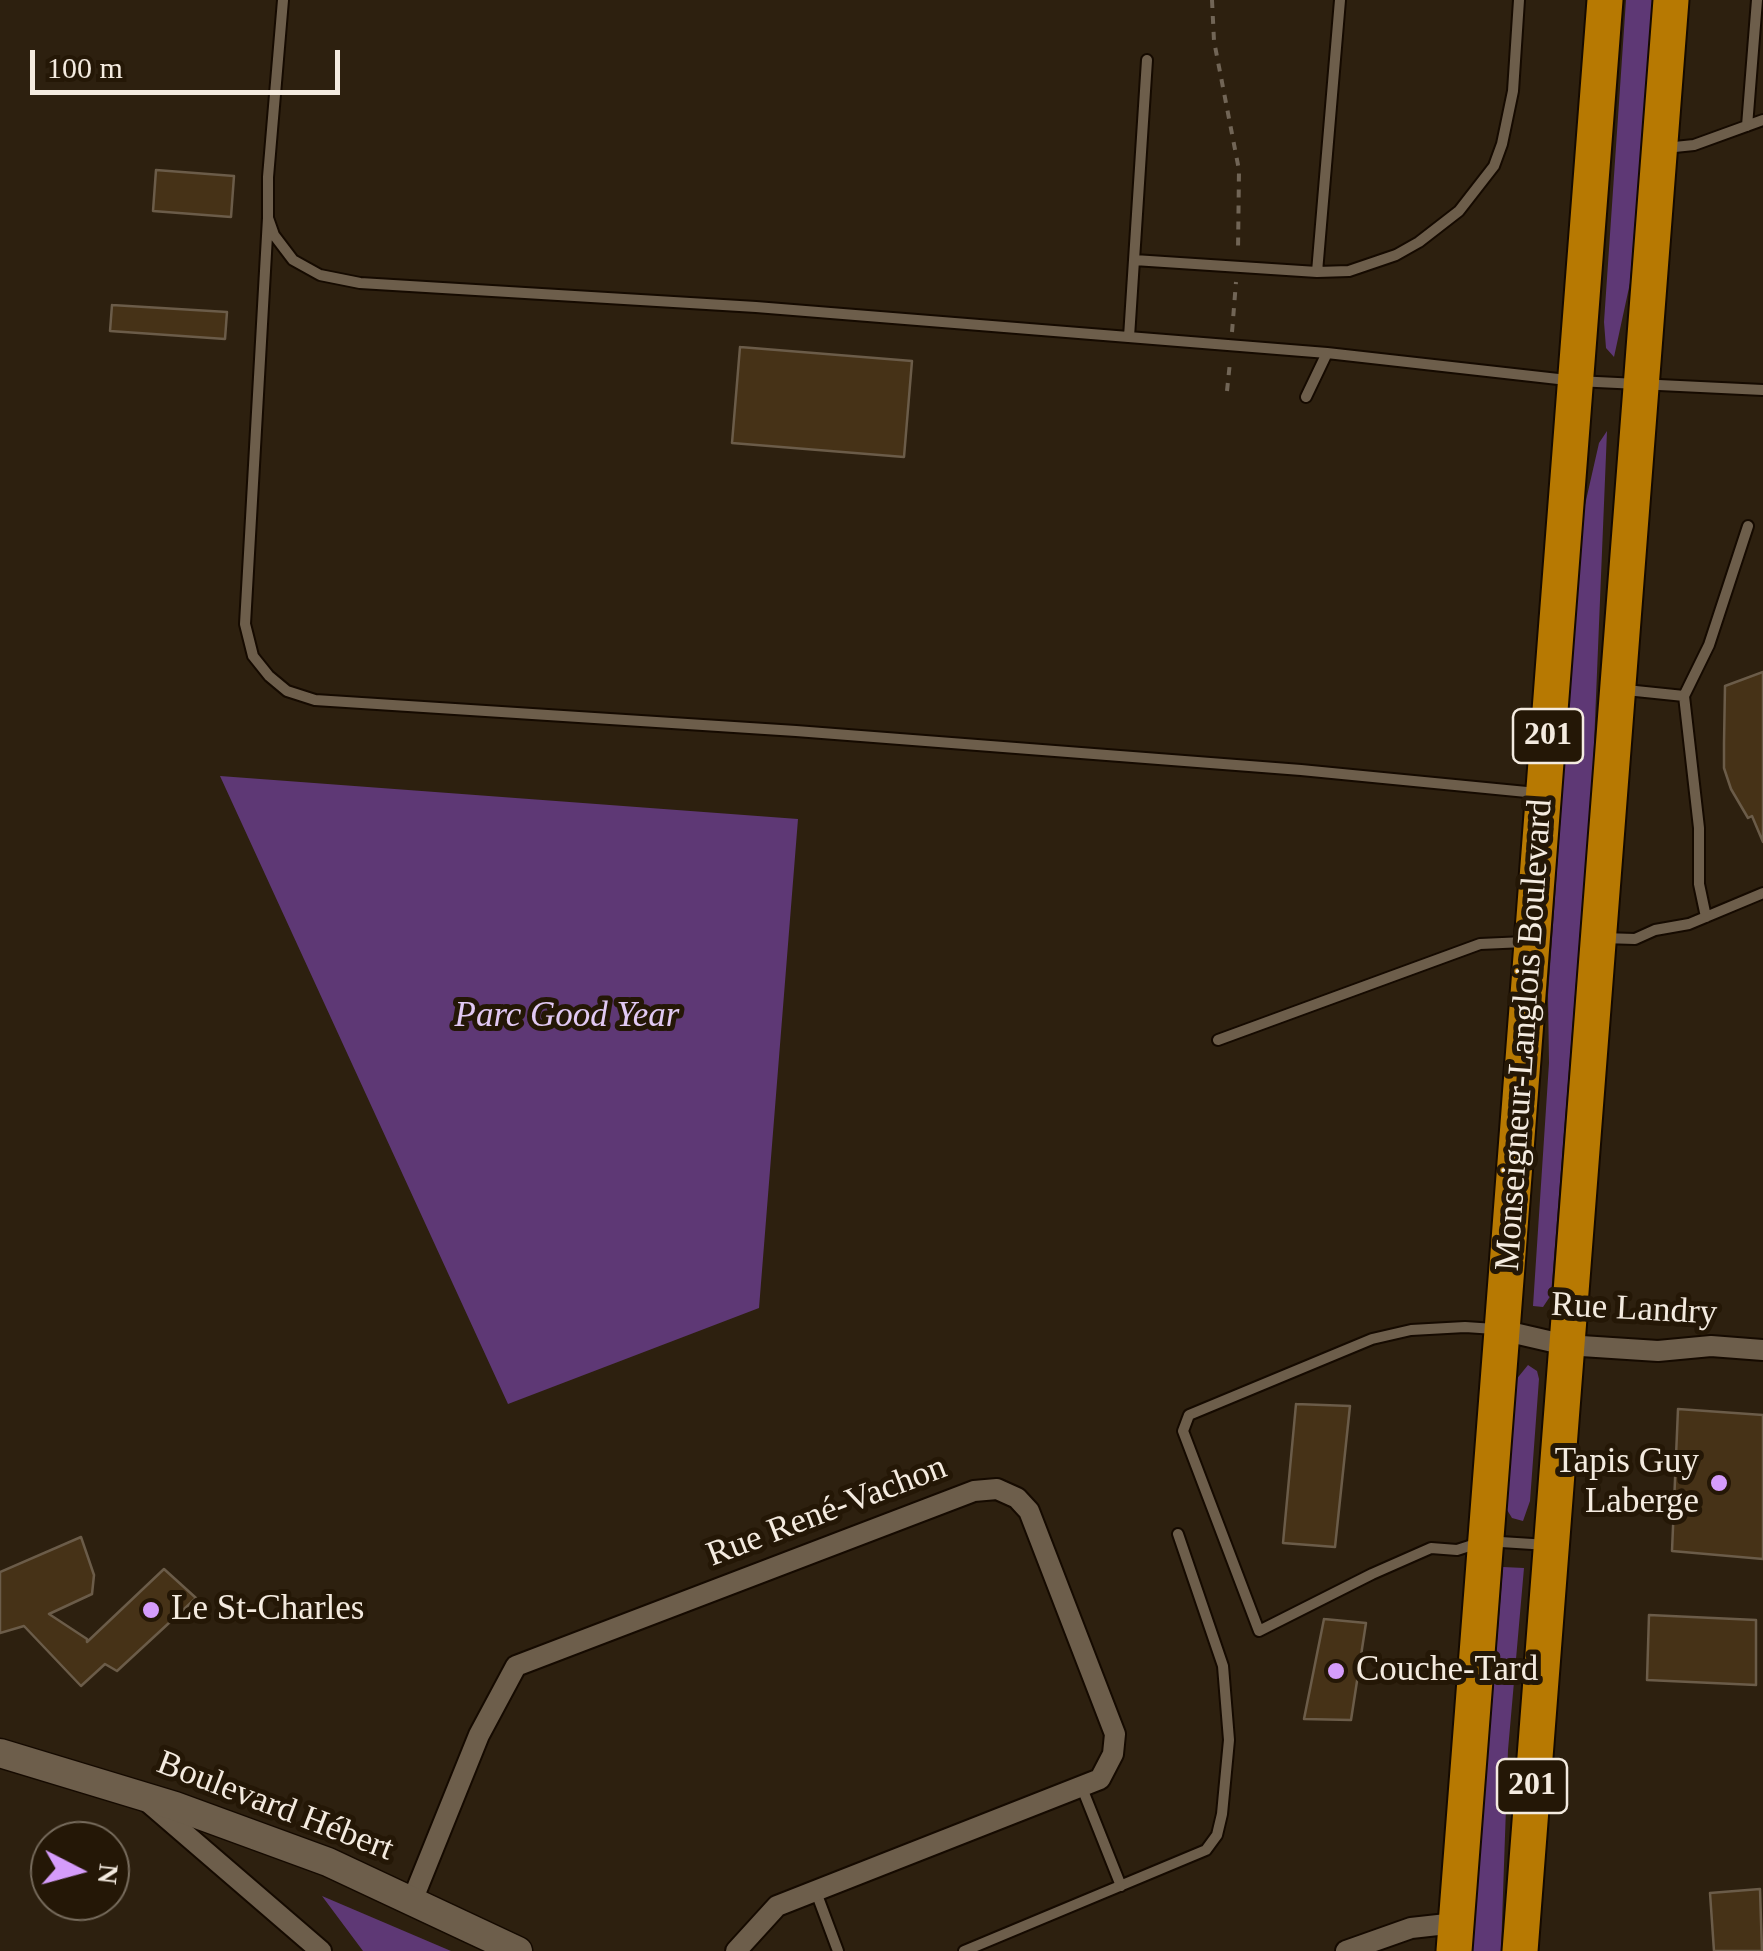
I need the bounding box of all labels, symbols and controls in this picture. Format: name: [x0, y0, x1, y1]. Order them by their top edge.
scale bar: [35, 30, 345, 92]
text: 100 m: [47, 51, 123, 84]
road number: 201: [1513, 709, 1583, 763]
street label: Monseigneur-Langlois Boulevard: [1488, 798, 1562, 1272]
park label: Parc Good Year: [455, 996, 679, 1038]
street label: Rue Landry: [1550, 1285, 1718, 1335]
place label: Tapis Guy Laberge: [1555, 1442, 1699, 1524]
street label: Rue René-Vachon: [701, 1447, 953, 1577]
marker: Tapis Guy Laberge: [1708, 1472, 1730, 1494]
place label: Le St-Charles: [171, 1589, 364, 1631]
marker: Le St-Charles: [140, 1599, 162, 1621]
place label: Couche-Tard: [1356, 1650, 1538, 1692]
marker: Couche-Tard: [1325, 1660, 1347, 1682]
street label: Boulevard Hébert: [151, 1743, 399, 1871]
road number: 201: [1497, 1759, 1567, 1813]
north arrow: [30, 1821, 130, 1921]
text: N: [92, 1862, 125, 1886]

